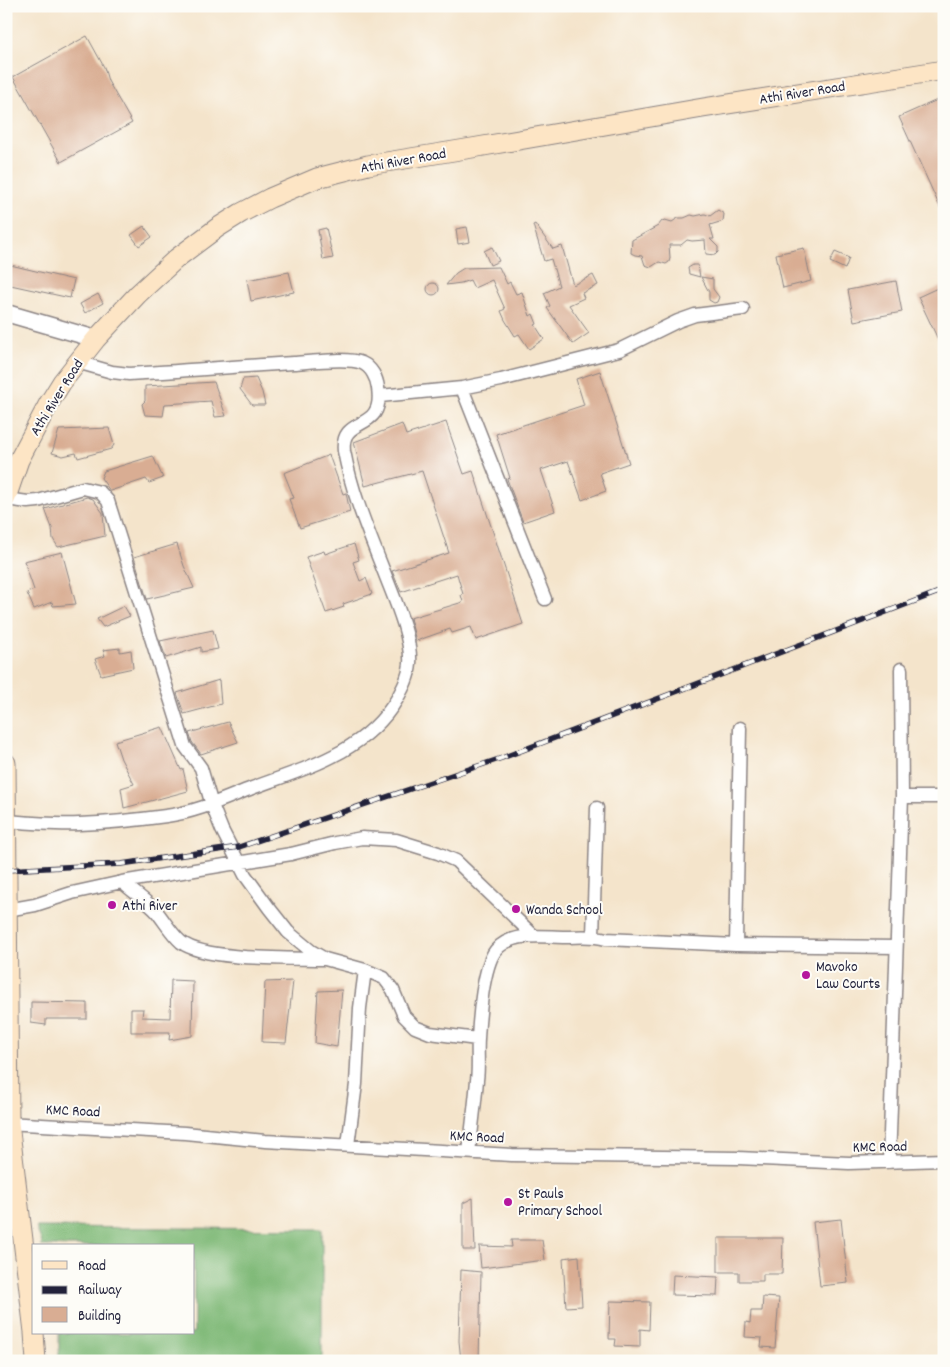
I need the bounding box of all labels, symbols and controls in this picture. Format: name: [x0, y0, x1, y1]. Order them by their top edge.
street label: Athi River Road: [758, 76, 847, 112]
street label: Athi River Road: [359, 144, 448, 180]
street label: Athi River Road: [25, 355, 90, 441]
place label: Athi River: [122, 896, 178, 918]
marker: Athi River: [106, 899, 118, 911]
place label: Wanda School: [526, 900, 603, 922]
marker: Wanda School: [510, 903, 522, 915]
place label: Mavoko Law Courts: [816, 957, 880, 996]
marker: Mavoko Law Courts: [800, 969, 812, 981]
street label: KMC Road: [45, 1100, 101, 1124]
street label: KMC Road: [449, 1126, 505, 1150]
street label: KMC Road: [853, 1137, 908, 1159]
place label: St Pauls Primary School: [518, 1184, 602, 1223]
marker: St Pauls Primary School: [502, 1196, 514, 1208]
legend: [32, 1244, 195, 1334]
text: Road: [78, 1256, 106, 1278]
text: Railway: [78, 1280, 122, 1302]
text: Building: [78, 1306, 121, 1328]

